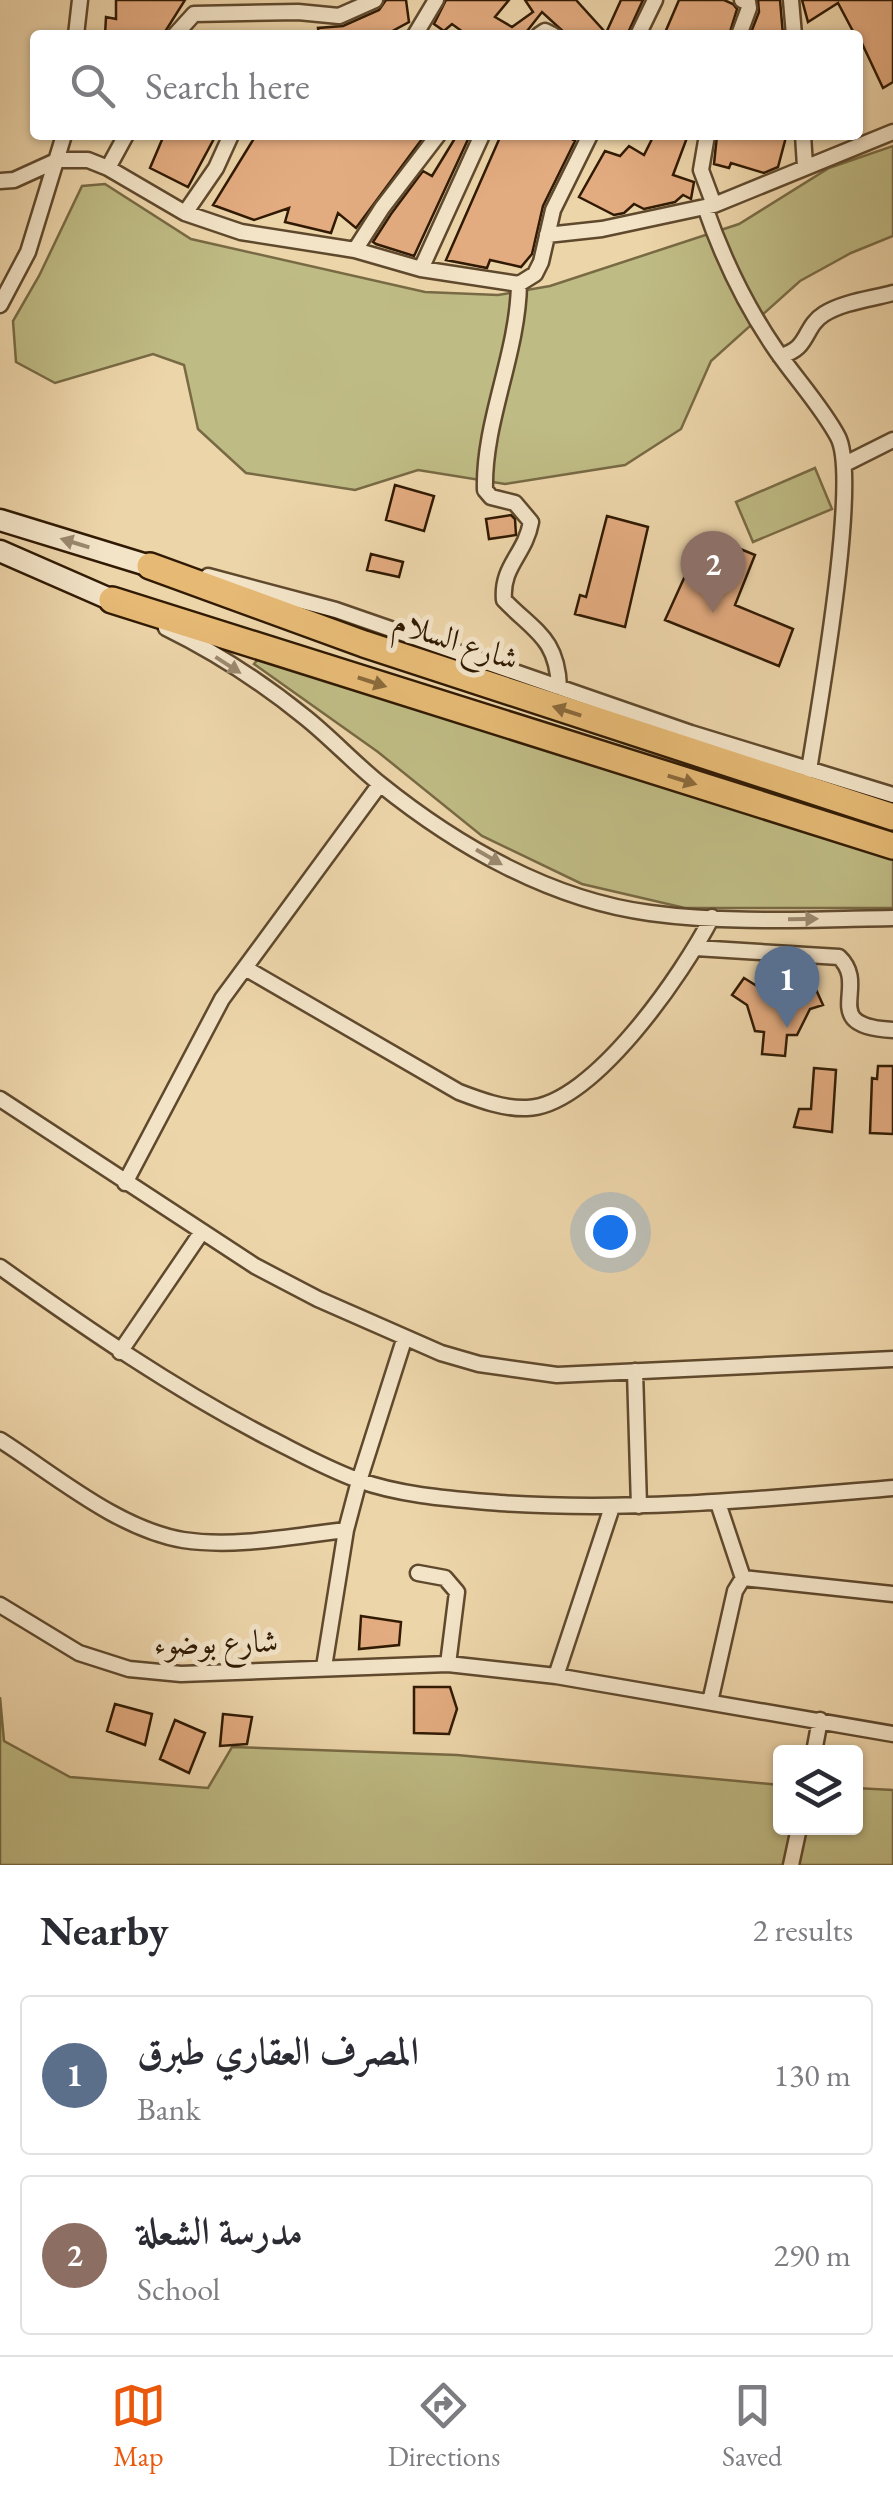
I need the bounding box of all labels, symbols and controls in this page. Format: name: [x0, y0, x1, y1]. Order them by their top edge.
search box: [30, 30, 863, 140]
icon: search: [65, 58, 120, 113]
text: Search here: [145, 61, 310, 110]
pin: 2: [680, 530, 746, 613]
one-way arrow: [59, 535, 89, 550]
street label: شارع السلام: [386, 600, 524, 687]
one-way arrow: [214, 655, 242, 673]
one-way arrow: [357, 676, 387, 691]
one-way arrow: [552, 703, 582, 718]
one-way arrow: [667, 774, 697, 789]
one-way arrow: [475, 848, 503, 865]
one-way arrow: [788, 911, 820, 927]
pin: 1: [754, 946, 820, 1028]
your location: [585, 1207, 636, 1258]
street label: شارع بوضوء: [153, 1620, 279, 1670]
map controls: [773, 1745, 863, 1835]
button: layers: [773, 1745, 863, 1835]
text: Nearby: [40, 1903, 169, 1958]
text: 2 results: [753, 1909, 853, 1951]
text: المصرف العقاري طبرق: [137, 2026, 419, 2075]
text: 1: [66, 2054, 83, 2096]
text: 130 m: [774, 2054, 851, 2096]
text: Bank: [137, 2088, 200, 2130]
text: مدرسة الشعلة: [137, 2206, 303, 2255]
text: 2: [66, 2234, 83, 2276]
text: 290 m: [774, 2234, 851, 2276]
text: School: [137, 2268, 220, 2310]
tab: Map: [111, 2378, 166, 2474]
tab: Directions: [388, 2378, 500, 2474]
tab: Saved: [722, 2378, 782, 2474]

